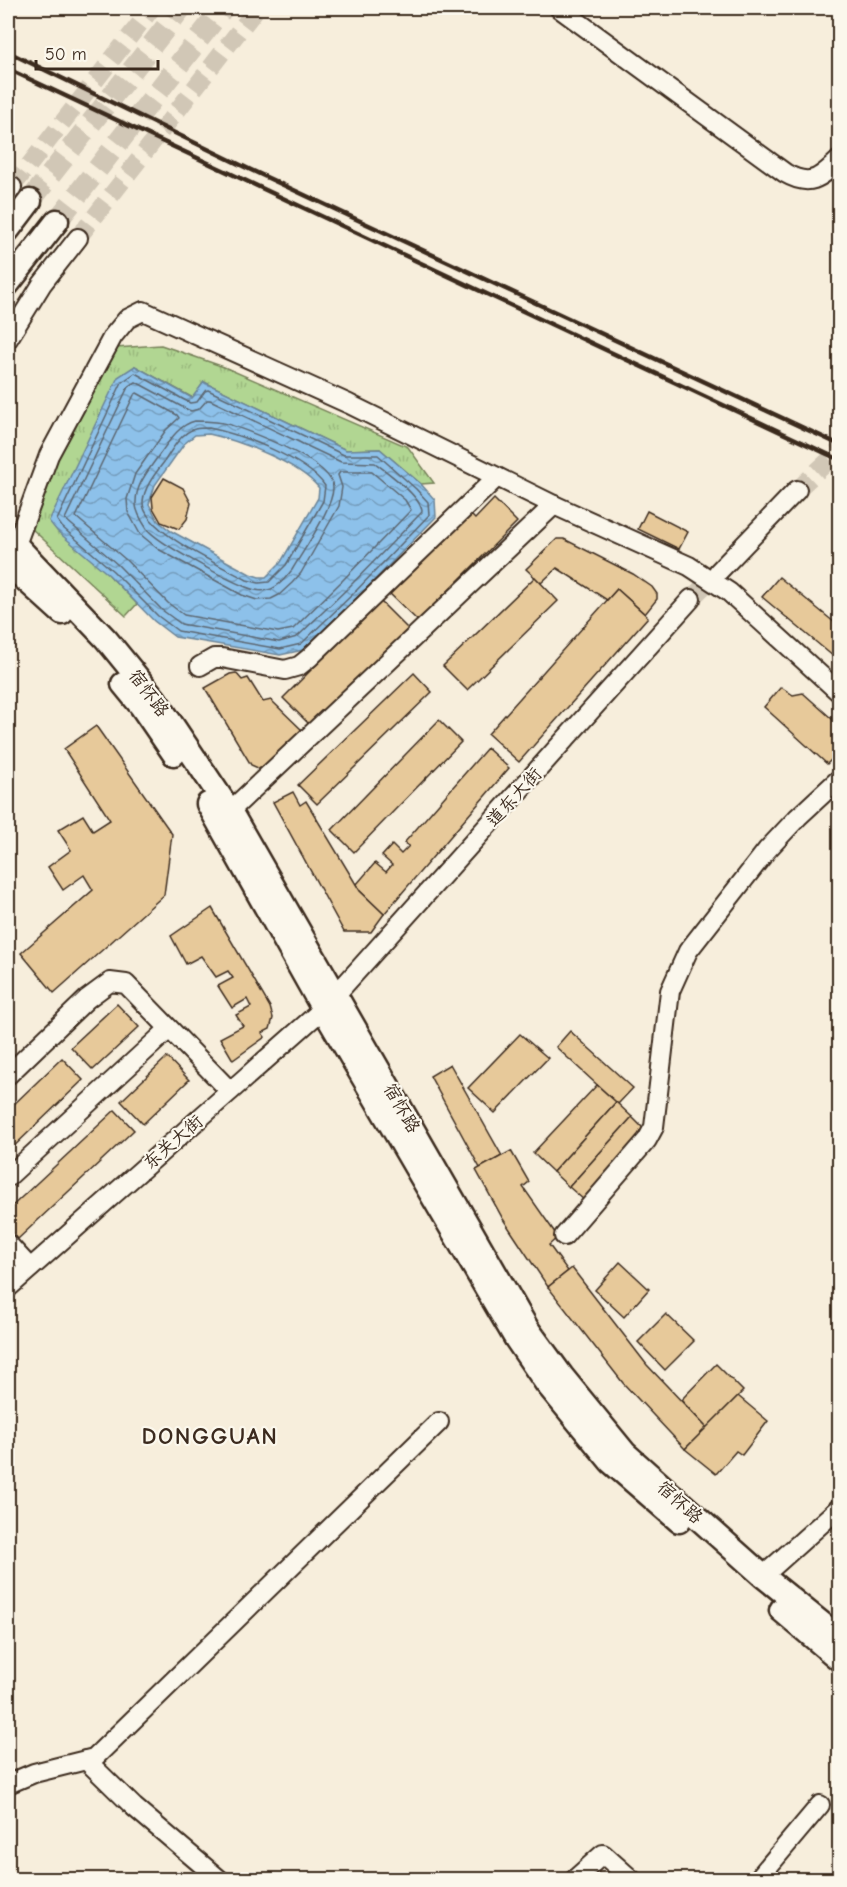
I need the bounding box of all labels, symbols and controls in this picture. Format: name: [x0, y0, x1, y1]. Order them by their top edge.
scale bar: [36, 33, 158, 71]
text: 50 m: [45, 44, 87, 65]
street label: 宿怀路: [124, 665, 173, 721]
street label: 道东大街: [482, 764, 546, 831]
street label: 宿怀路: [379, 1080, 424, 1137]
street label: 东关大街: [139, 1111, 207, 1174]
district label: DONGGUAN: [142, 1422, 278, 1450]
street label: 宿怀路: [653, 1477, 707, 1528]

